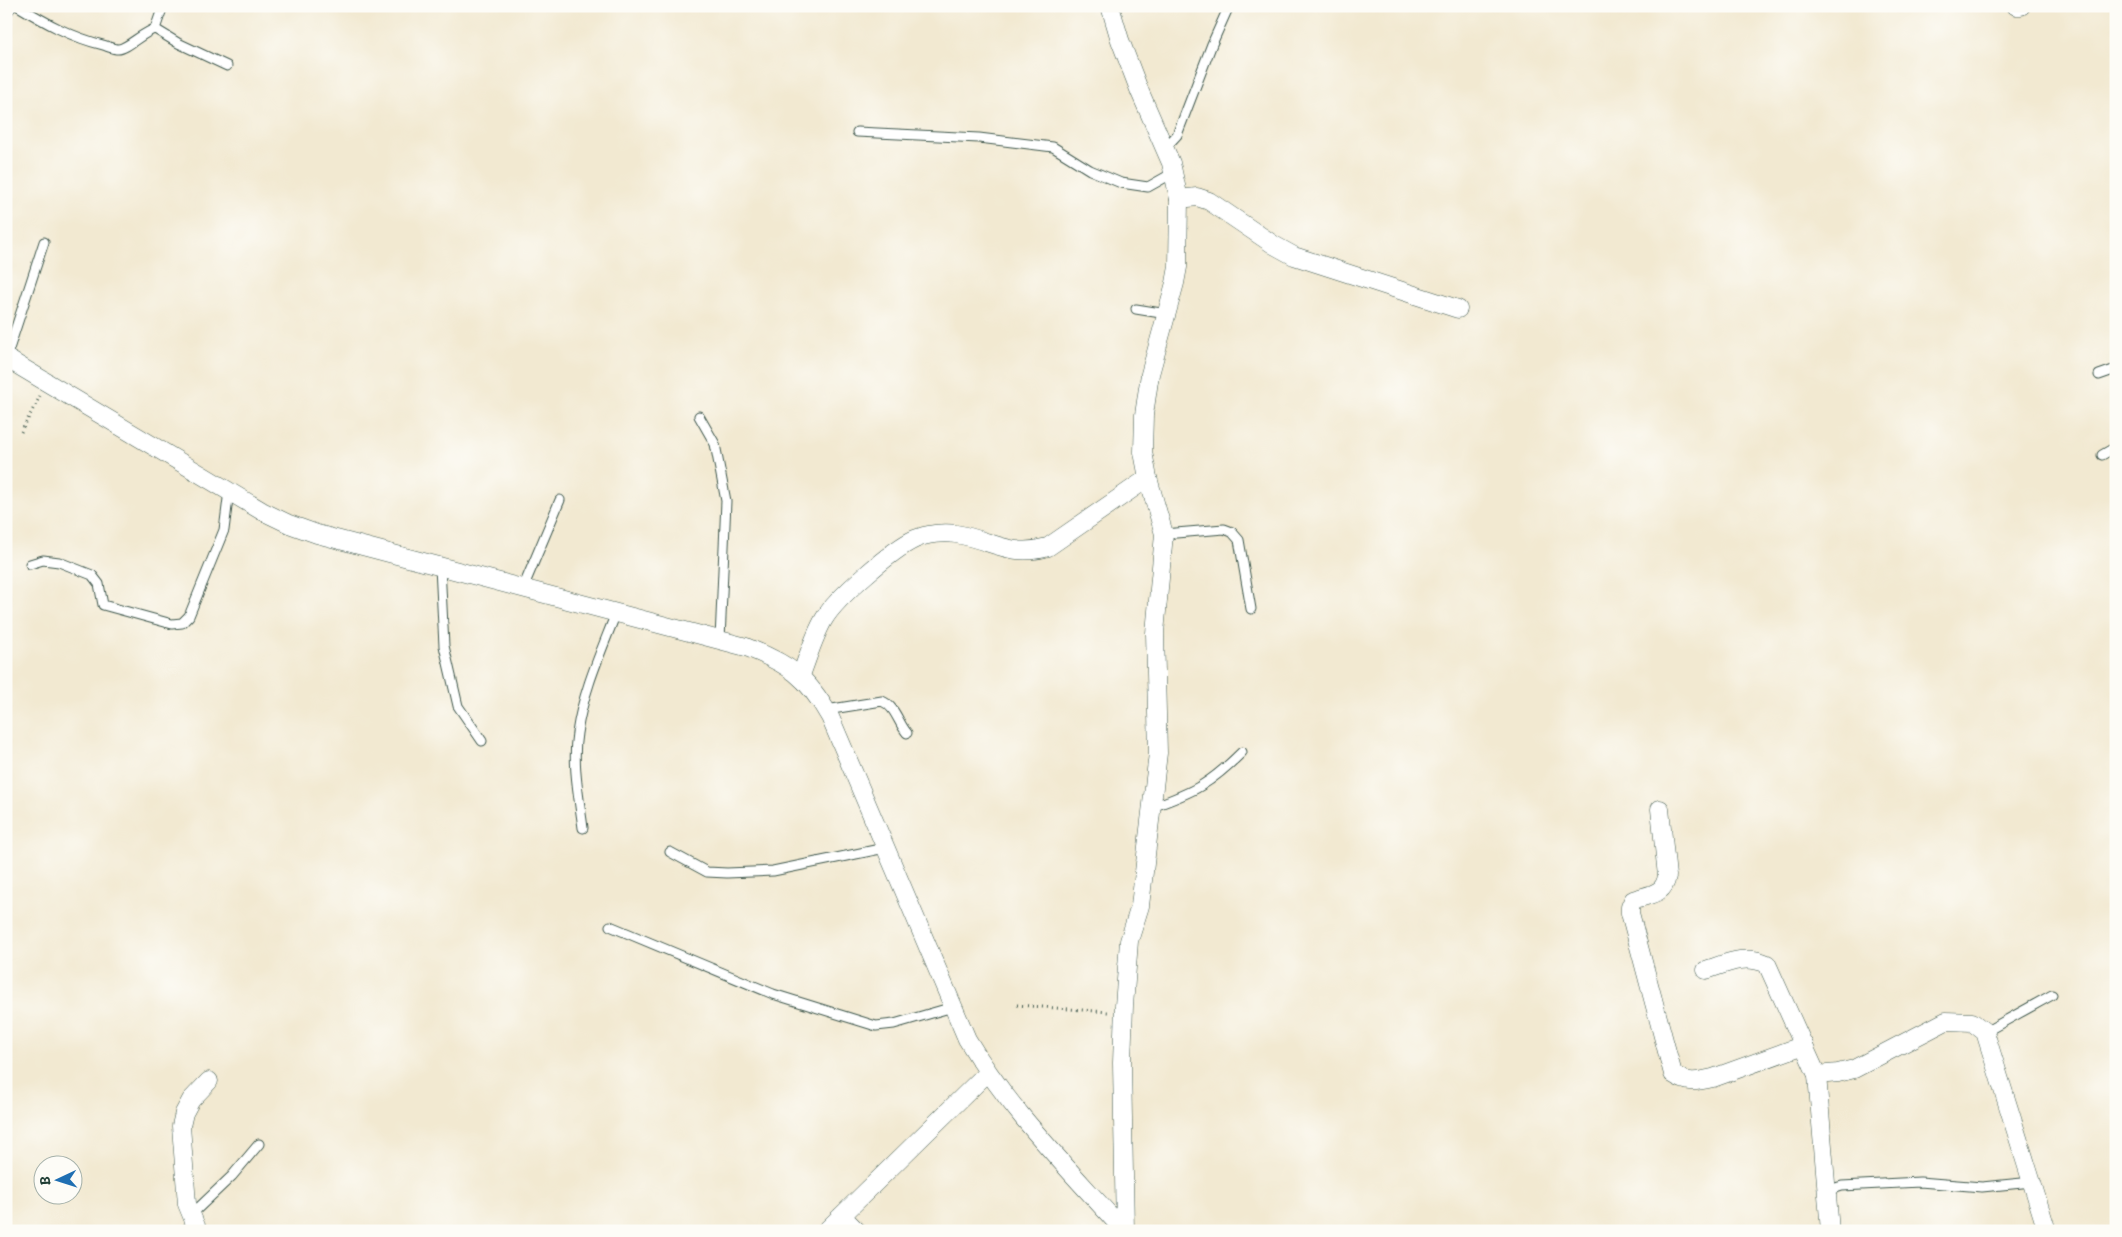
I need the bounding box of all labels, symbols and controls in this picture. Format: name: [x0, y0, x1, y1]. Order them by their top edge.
north arrow: [32, 1154, 82, 1204]
text: B: [35, 1176, 54, 1186]

